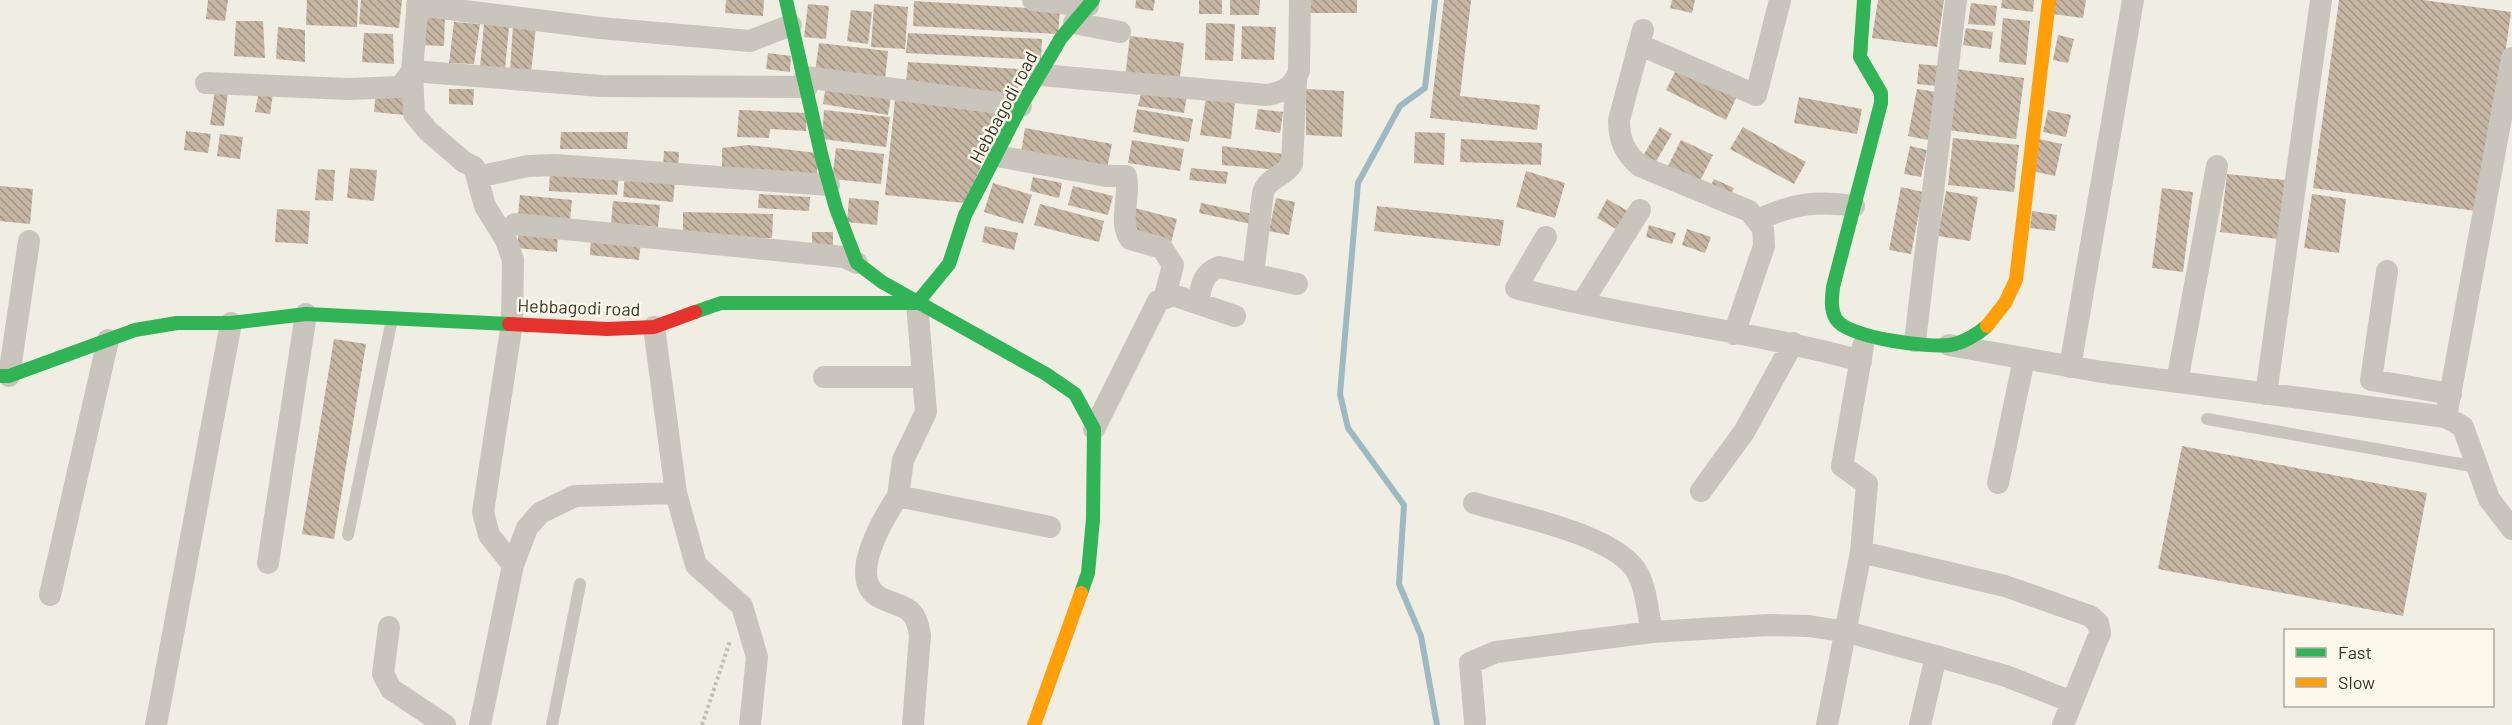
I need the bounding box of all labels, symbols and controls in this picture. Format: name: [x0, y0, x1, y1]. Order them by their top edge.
street label: Hebbagodi road: [964, 48, 1042, 166]
street label: Hebbagodi road: [517, 294, 641, 320]
legend: [2284, 629, 2494, 707]
text: Fast: [2338, 641, 2372, 663]
text: Slow: [2338, 671, 2375, 693]

